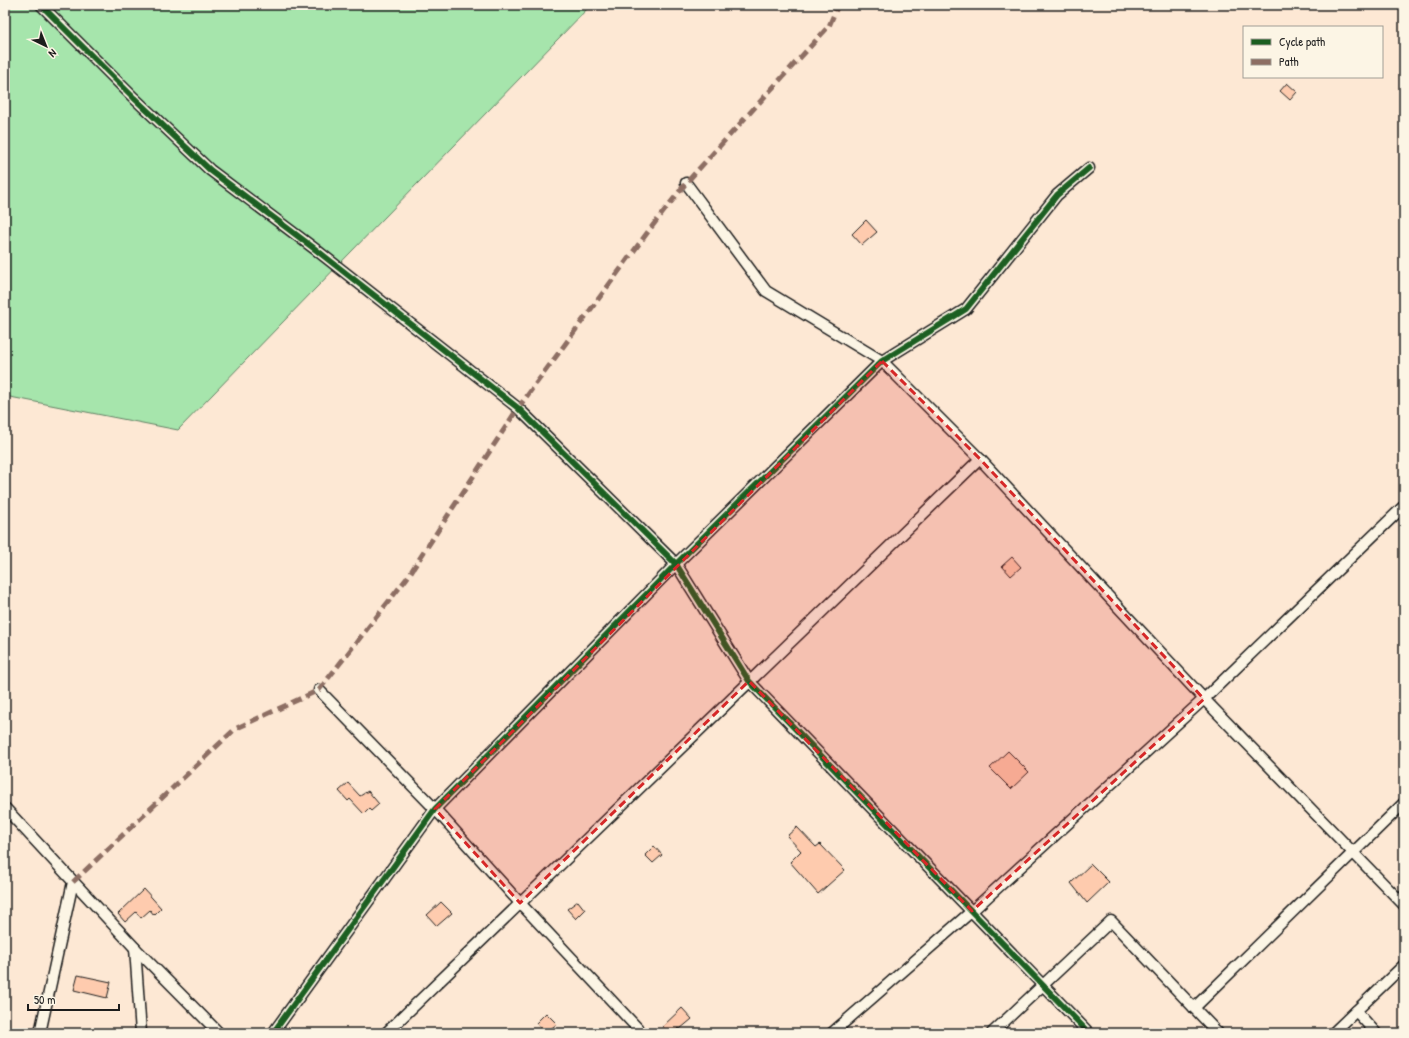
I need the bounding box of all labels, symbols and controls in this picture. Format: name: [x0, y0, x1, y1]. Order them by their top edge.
north arrow: [26, 26, 66, 66]
legend: [1243, 26, 1383, 78]
text: Cycle path: [1279, 33, 1325, 50]
text: N: [46, 46, 60, 61]
text: Path: [1279, 53, 1299, 70]
scale bar: [28, 986, 119, 1012]
text: 50 m: [34, 991, 55, 1008]

